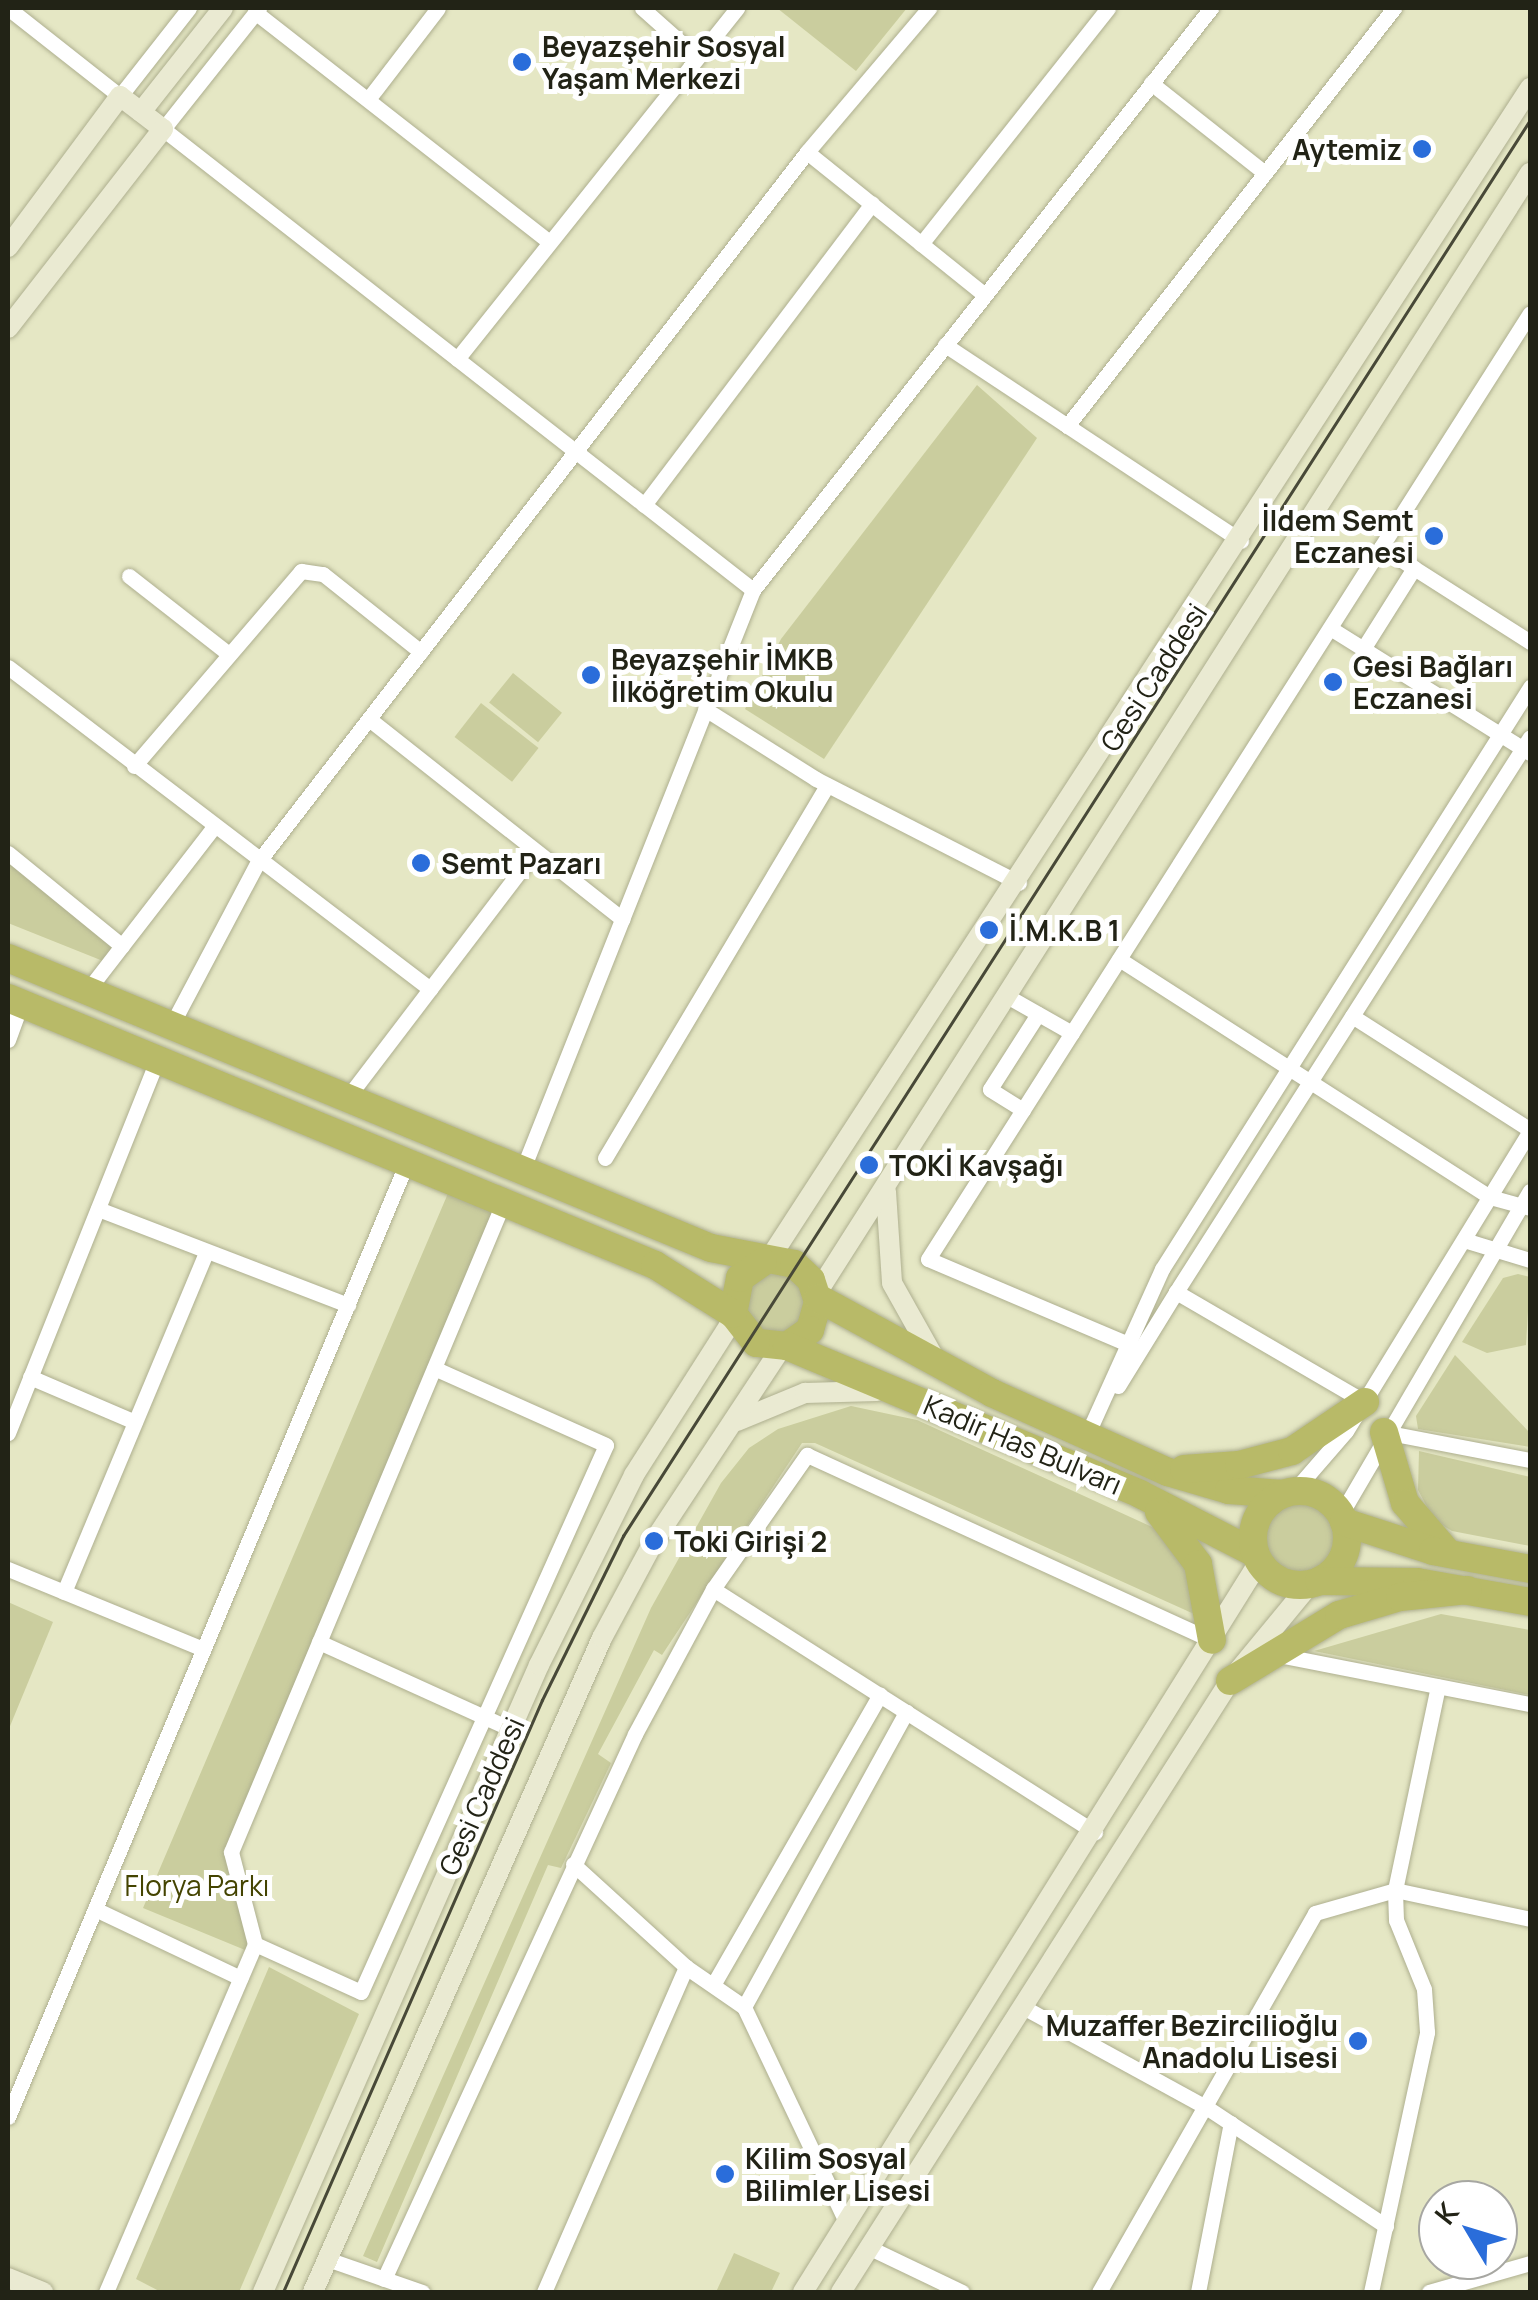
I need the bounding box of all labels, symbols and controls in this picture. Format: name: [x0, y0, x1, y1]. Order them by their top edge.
place label: Beyazşehir Sosyal Yaşam Merkezi: [542, 29, 786, 95]
marker: Beyazşehir Sosyal Yaşam Merkezi: [511, 51, 533, 73]
place label: Aytemiz: [1292, 132, 1402, 166]
marker: Aytemiz: [1411, 138, 1433, 160]
place label: İldem Semt Eczanesi: [1262, 503, 1414, 569]
marker: İldem Semt Eczanesi: [1423, 525, 1445, 547]
street label: Gesi Caddesi: [1093, 597, 1213, 757]
place label: Beyazşehir İMKB İlköğretim Okulu: [611, 642, 833, 708]
place label: Gesi Bağları Eczanesi: [1353, 649, 1513, 715]
marker: Beyazşehir İMKB İlköğretim Okulu: [580, 664, 602, 686]
marker: Gesi Bağları Eczanesi: [1322, 671, 1344, 693]
place label: Semt Pazarı: [441, 846, 602, 880]
marker: Semt Pazarı: [410, 852, 432, 874]
place label: İ.M.K.B 1: [1009, 913, 1120, 947]
marker: İ.M.K.B 1: [978, 919, 1000, 941]
place label: TOKİ Kavşağı: [889, 1148, 1064, 1182]
marker: TOKİ Kavşağı: [858, 1154, 880, 1176]
street label: Kadir Has Bulvarı: [919, 1387, 1127, 1501]
place label: Toki Girişi 2: [674, 1524, 827, 1558]
marker: Toki Girişi 2: [643, 1530, 665, 1552]
street label: Gesi Caddesi: [431, 1712, 531, 1880]
park label: Florya Parkı: [125, 1868, 269, 1902]
place label: Muzaffer Bezircilioğlu Anadolu Lisesi: [1046, 2008, 1338, 2074]
marker: Muzaffer Bezircilioğlu Anadolu Lisesi: [1347, 2030, 1369, 2052]
place label: Kilim Sosyal Bilimler Lisesi: [745, 2141, 931, 2207]
marker: Kilim Sosyal Bilimler Lisesi: [714, 2163, 736, 2185]
north arrow: [1418, 2180, 1518, 2280]
text: K: [1425, 2194, 1466, 2232]

